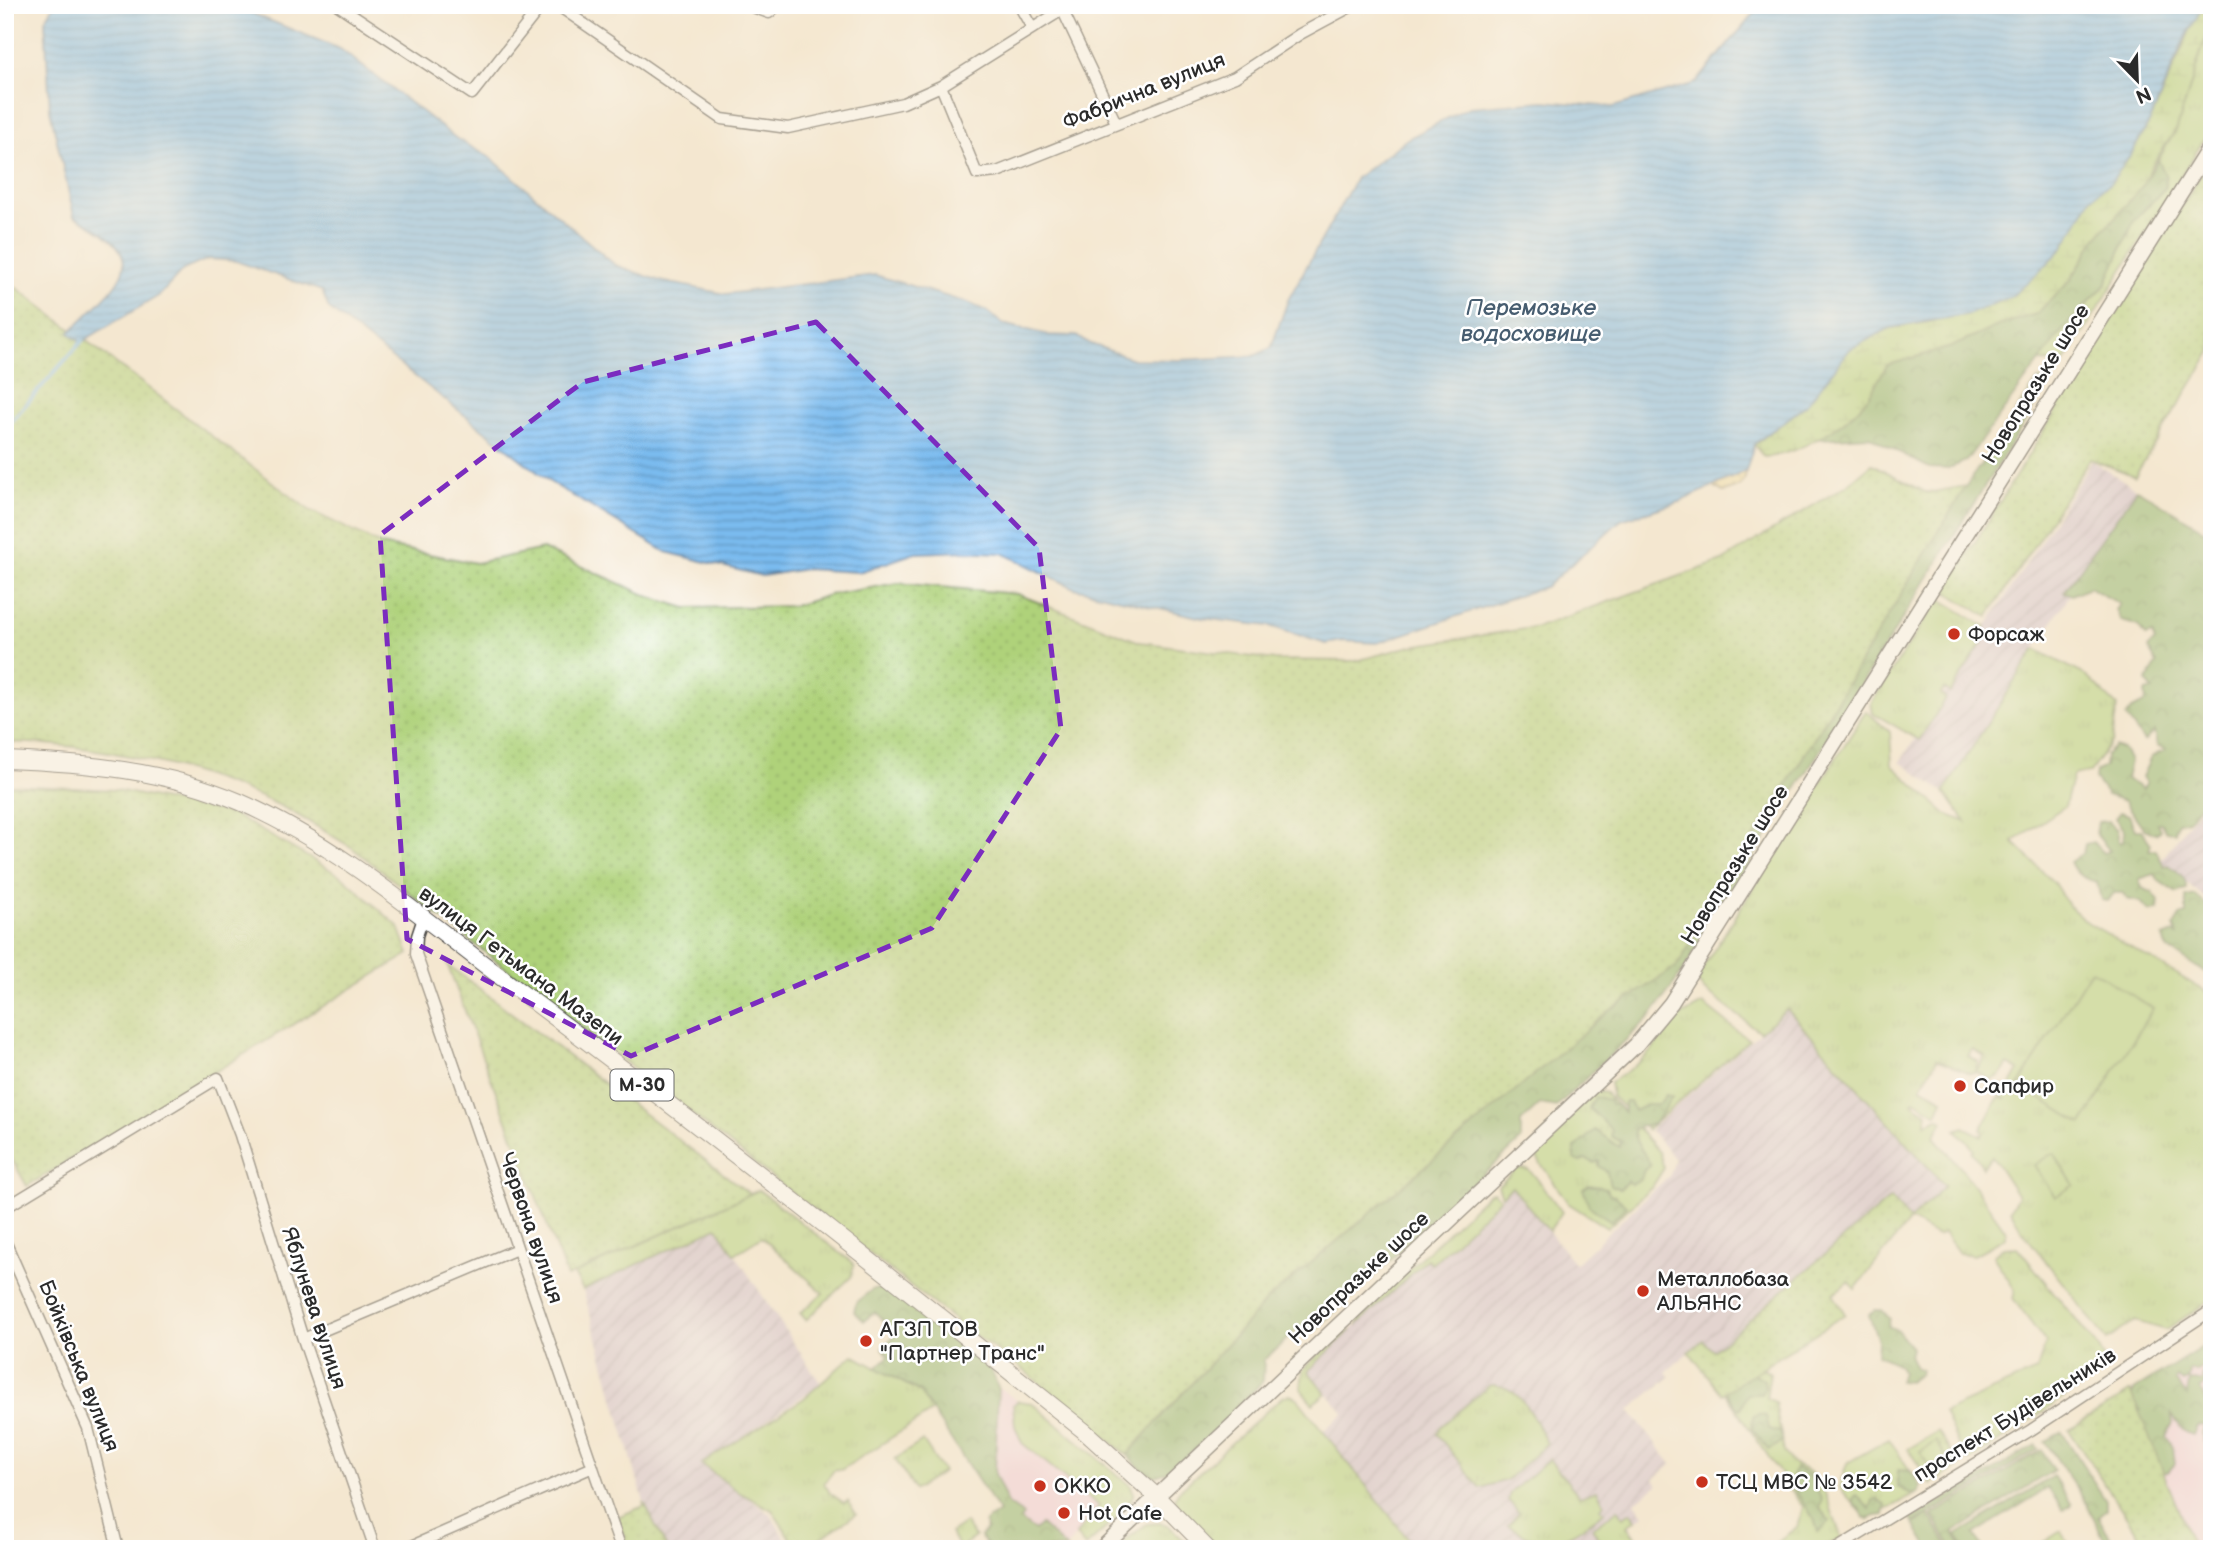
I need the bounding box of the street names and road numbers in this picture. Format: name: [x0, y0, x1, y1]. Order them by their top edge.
street label: Фабрична вулиця: [1059, 47, 1229, 135]
street label: Новопразьке шосе: [1977, 299, 2095, 468]
street label: Новопразьке шосе: [1676, 780, 1794, 949]
street label: вулиця Гетьмана Мазепи: [414, 881, 628, 1051]
road number: М-30: [610, 1070, 674, 1100]
street label: Червона вулиця: [493, 1149, 569, 1307]
street label: Новопразьке шосе: [1284, 1206, 1435, 1350]
street label: Яблунева вулиця: [276, 1224, 352, 1392]
street label: Бойківська вулиця: [33, 1277, 125, 1455]
street label: проспект Будівельників: [1909, 1342, 2121, 1488]

